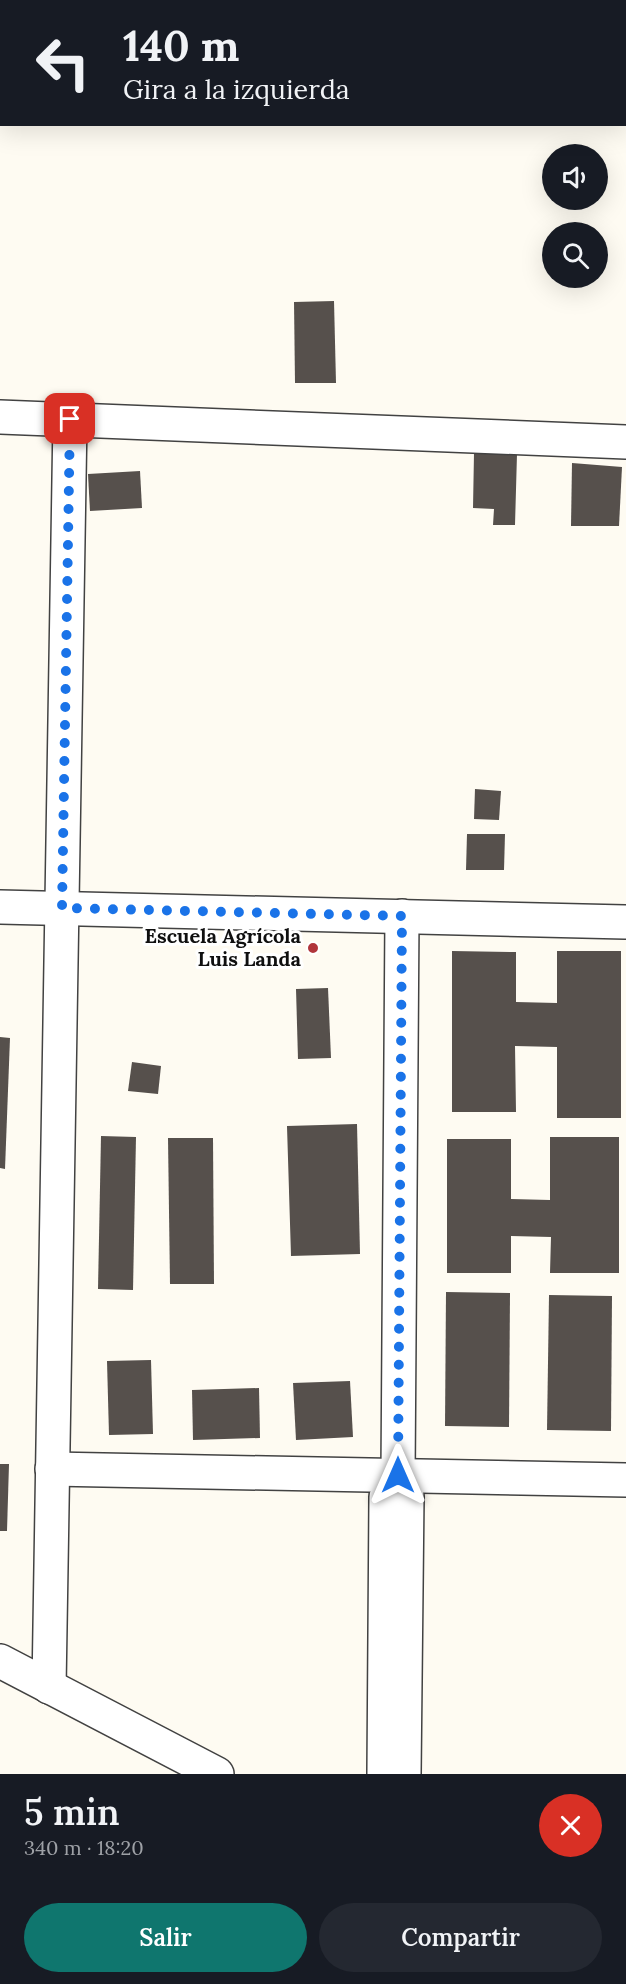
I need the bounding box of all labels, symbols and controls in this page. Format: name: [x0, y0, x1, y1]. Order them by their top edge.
text: 140 m: [123, 19, 239, 73]
icon: left: [24, 24, 102, 102]
text: Gira a la izquierda: [123, 72, 350, 106]
map controls: [542, 144, 608, 288]
button: sound: [542, 144, 608, 210]
button: search: [542, 222, 608, 288]
pin: [44, 393, 95, 444]
icon: arrive: [53, 402, 86, 435]
place label: Escuela Agrícola Luis Landa: [145, 923, 302, 971]
marker: Escuela Agrícola Luis Landa: [306, 941, 320, 955]
position arrow: [366, 1443, 430, 1507]
text: 5 min: [24, 1789, 120, 1835]
button: close: [539, 1794, 602, 1857]
text: 340 m · 18:20: [24, 1835, 144, 1860]
button: Salir: [24, 1903, 307, 1972]
button: Compartir: [319, 1903, 602, 1972]

